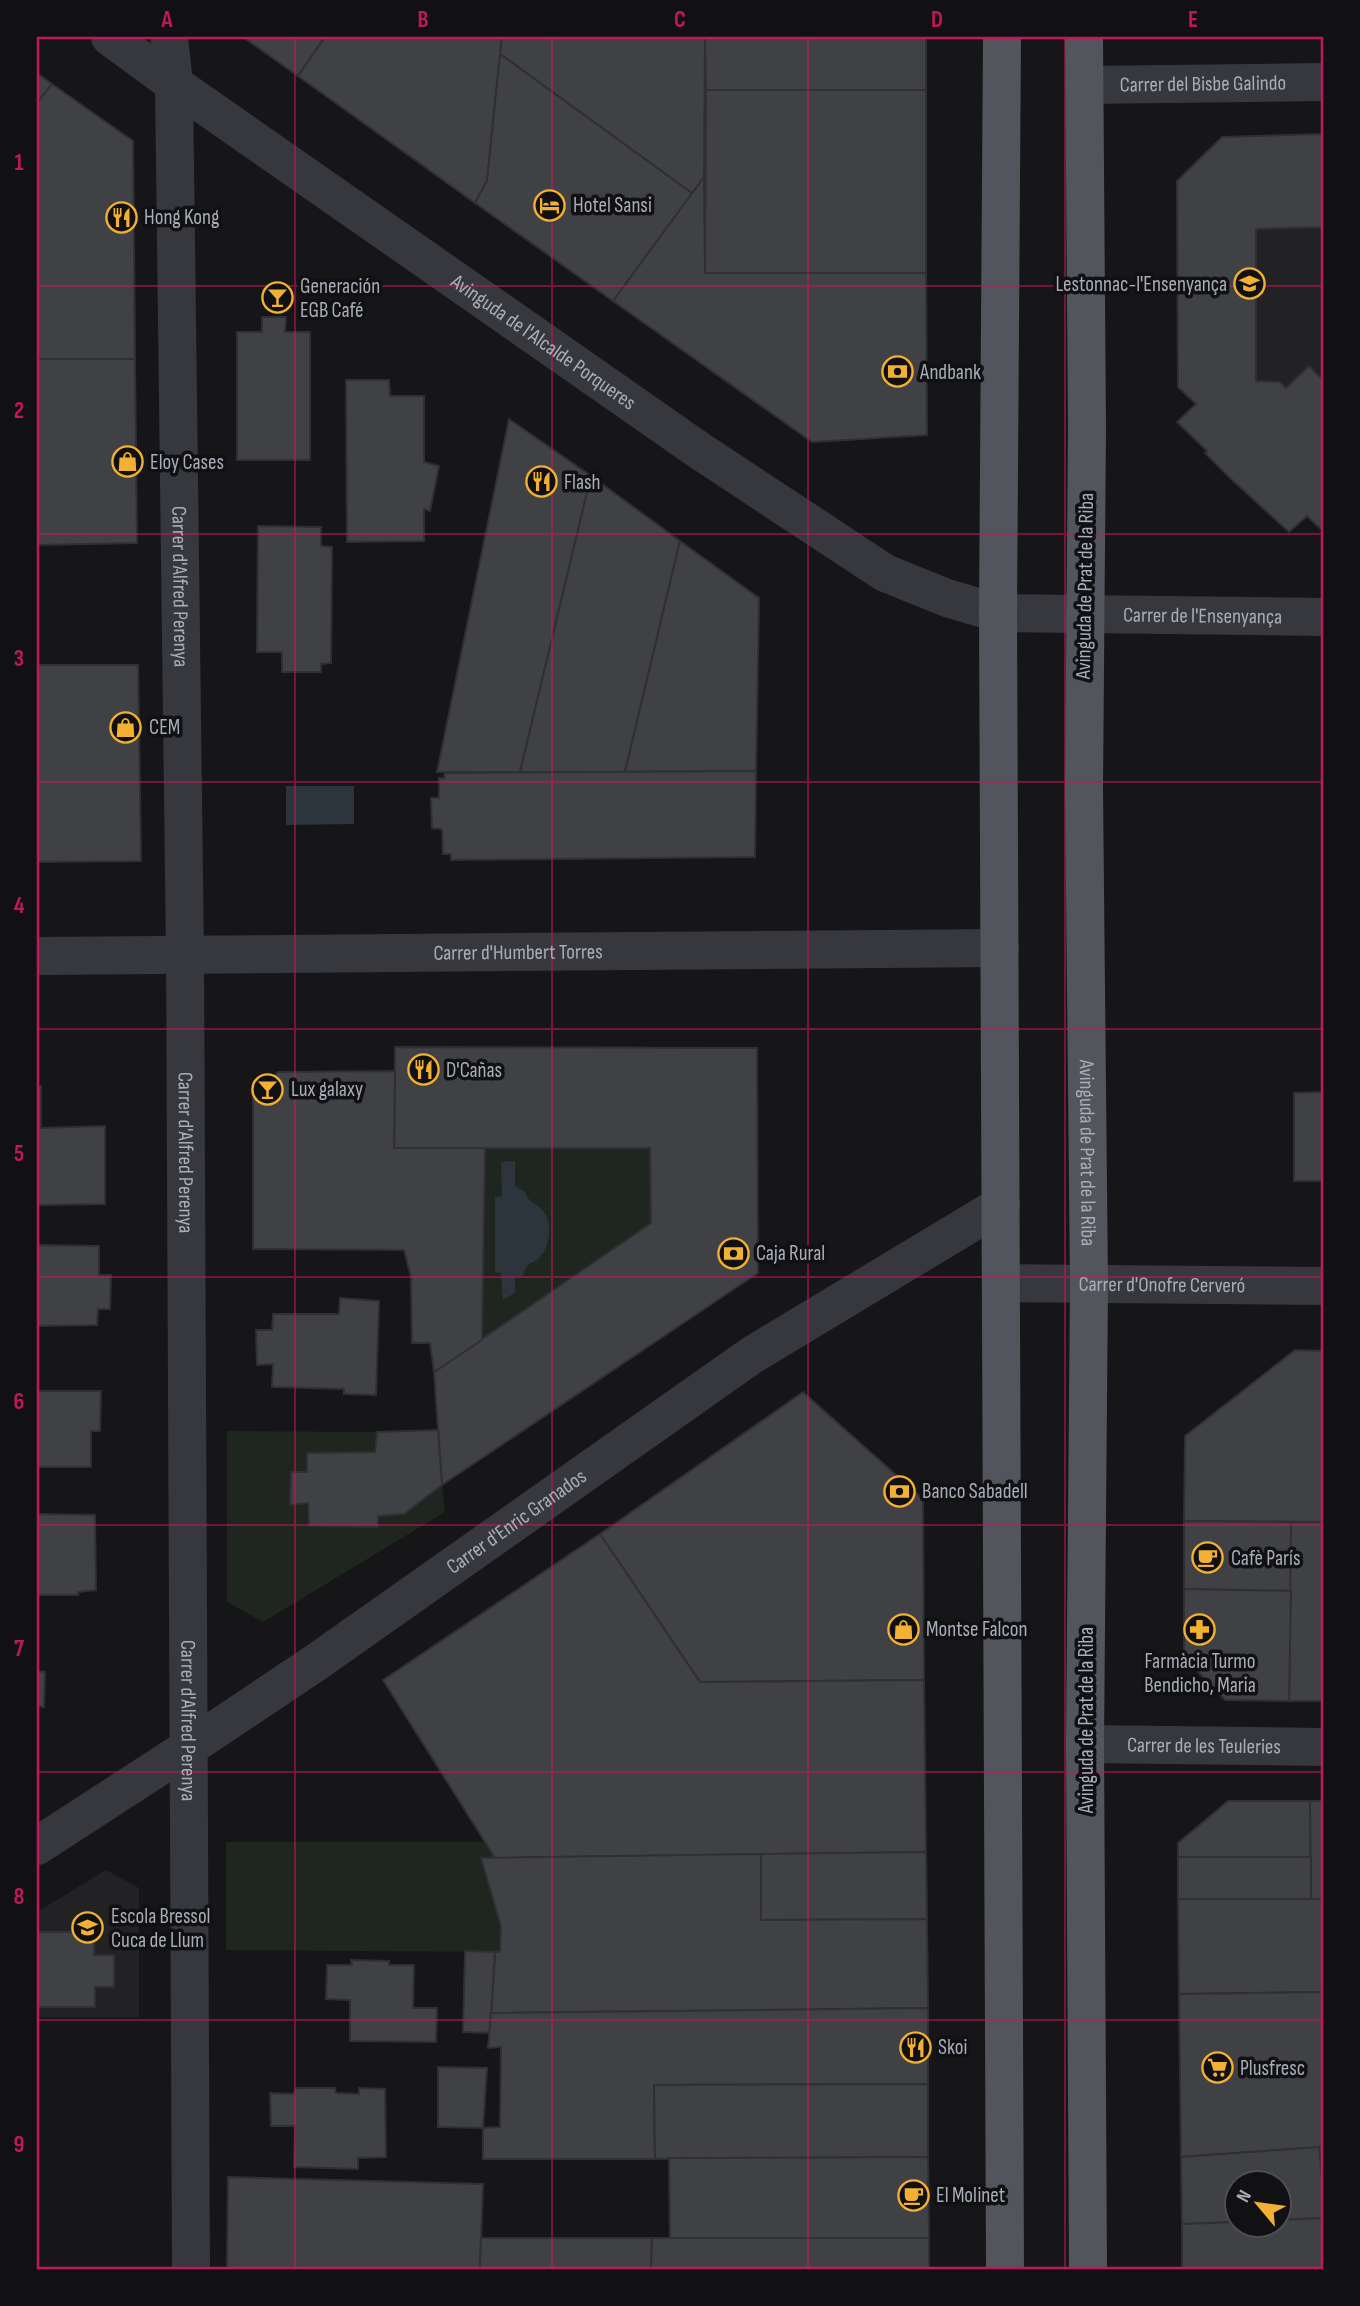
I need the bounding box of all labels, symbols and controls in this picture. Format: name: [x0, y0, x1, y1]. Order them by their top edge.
text: A: [161, 6, 174, 34]
text: B: [418, 6, 429, 34]
text: C: [674, 6, 686, 34]
text: D: [931, 6, 943, 34]
text: E: [1188, 6, 1198, 34]
street label: Carrer del Bisbe Galindo: [1120, 70, 1286, 97]
text: 1: [14, 149, 24, 177]
hotel icon: Hotel Sansi: [533, 188, 567, 222]
place label: Hotel Sansi: [573, 193, 652, 218]
restaurant icon: Hong Kong: [104, 200, 138, 234]
place label: Hong Kong: [144, 205, 219, 230]
school or university icon: Lestonnac-l'Ensenyança: [1233, 267, 1267, 301]
street label: Avinguda de l'Alcalde Porqueres: [445, 268, 641, 415]
place label: Lestonnac-l'Ensenyança: [1056, 272, 1227, 297]
place label: Generación EGB Café: [300, 274, 380, 323]
bar icon: Generación EGB Café: [260, 281, 294, 315]
bank icon: Andbank: [880, 355, 914, 389]
place label: Andbank: [919, 360, 981, 385]
text: 2: [14, 397, 24, 425]
shop icon: Eloy Cases: [110, 445, 144, 479]
place label: Eloy Cases: [150, 450, 224, 475]
restaurant icon: Flash: [524, 465, 558, 499]
place label: Flash: [564, 470, 601, 495]
street label: Avinguda de Prat de la Riba: [1071, 493, 1099, 680]
street label: Carrer d'Alfred Perenya: [167, 506, 194, 668]
street label: Carrer de l'Ensenyança: [1123, 602, 1282, 629]
text: 3: [14, 645, 24, 673]
shop icon: CEM: [109, 710, 143, 744]
place label: CEM: [149, 715, 180, 740]
text: 4: [14, 892, 25, 920]
street label: Carrer d'Humbert Torres: [433, 939, 603, 965]
restaurant icon: D'Cañas: [406, 1053, 440, 1087]
place label: D'Cañas: [446, 1058, 502, 1083]
street label: Avinguda de Prat de la Riba: [1074, 1059, 1101, 1246]
street label: Carrer d'Alfred Perenya: [173, 1072, 199, 1233]
bar icon: Lux galaxy: [251, 1072, 285, 1106]
place label: Lux galaxy: [291, 1077, 363, 1102]
text: 5: [14, 1140, 24, 1168]
bank icon: Caja Rural: [716, 1236, 750, 1270]
place label: Caja Rural: [756, 1241, 825, 1266]
street label: Carrer d'Onofre Cerveró: [1079, 1271, 1245, 1298]
text: 6: [14, 1388, 24, 1416]
street label: Carrer d'Enric Granados: [441, 1463, 591, 1579]
bank icon: Banco Sabadell: [882, 1474, 916, 1508]
place label: Banco Sabadell: [922, 1479, 1028, 1504]
cafe icon: Cafè París: [1191, 1541, 1225, 1575]
place label: Cafè París: [1231, 1546, 1300, 1571]
shop icon: Montse Falcon: [886, 1612, 920, 1646]
pharmacy icon: Farmàcia Turmo Bendicho, Maria: [1183, 1612, 1217, 1646]
place label: Montse Falcon: [926, 1617, 1028, 1642]
street label: Avinguda de Prat de la Riba: [1074, 1627, 1099, 1814]
text: 7: [14, 1635, 24, 1663]
street label: Carrer d'Alfred Perenya: [176, 1640, 201, 1801]
place label: Farmàcia Turmo Bendicho, Maria: [1144, 1649, 1256, 1698]
street label: Carrer de les Teuleries: [1127, 1732, 1281, 1759]
text: 8: [14, 1883, 25, 1911]
place label: Escola Bressol Cuca de Llum: [111, 1904, 211, 1953]
school or university icon: Escola Bressol Cuca de Llum: [71, 1911, 105, 1945]
restaurant icon: Skoi: [898, 2030, 932, 2064]
place label: Skoi: [938, 2035, 967, 2060]
supermarket icon: Plusfresc: [1200, 2051, 1234, 2085]
place label: Plusfresc: [1240, 2056, 1305, 2081]
text: 9: [14, 2131, 24, 2159]
north arrow: [1224, 2170, 1294, 2240]
cafe icon: El Molinet: [896, 2178, 930, 2212]
place label: El Molinet: [936, 2183, 1005, 2208]
text: N: [1232, 2186, 1257, 2207]

